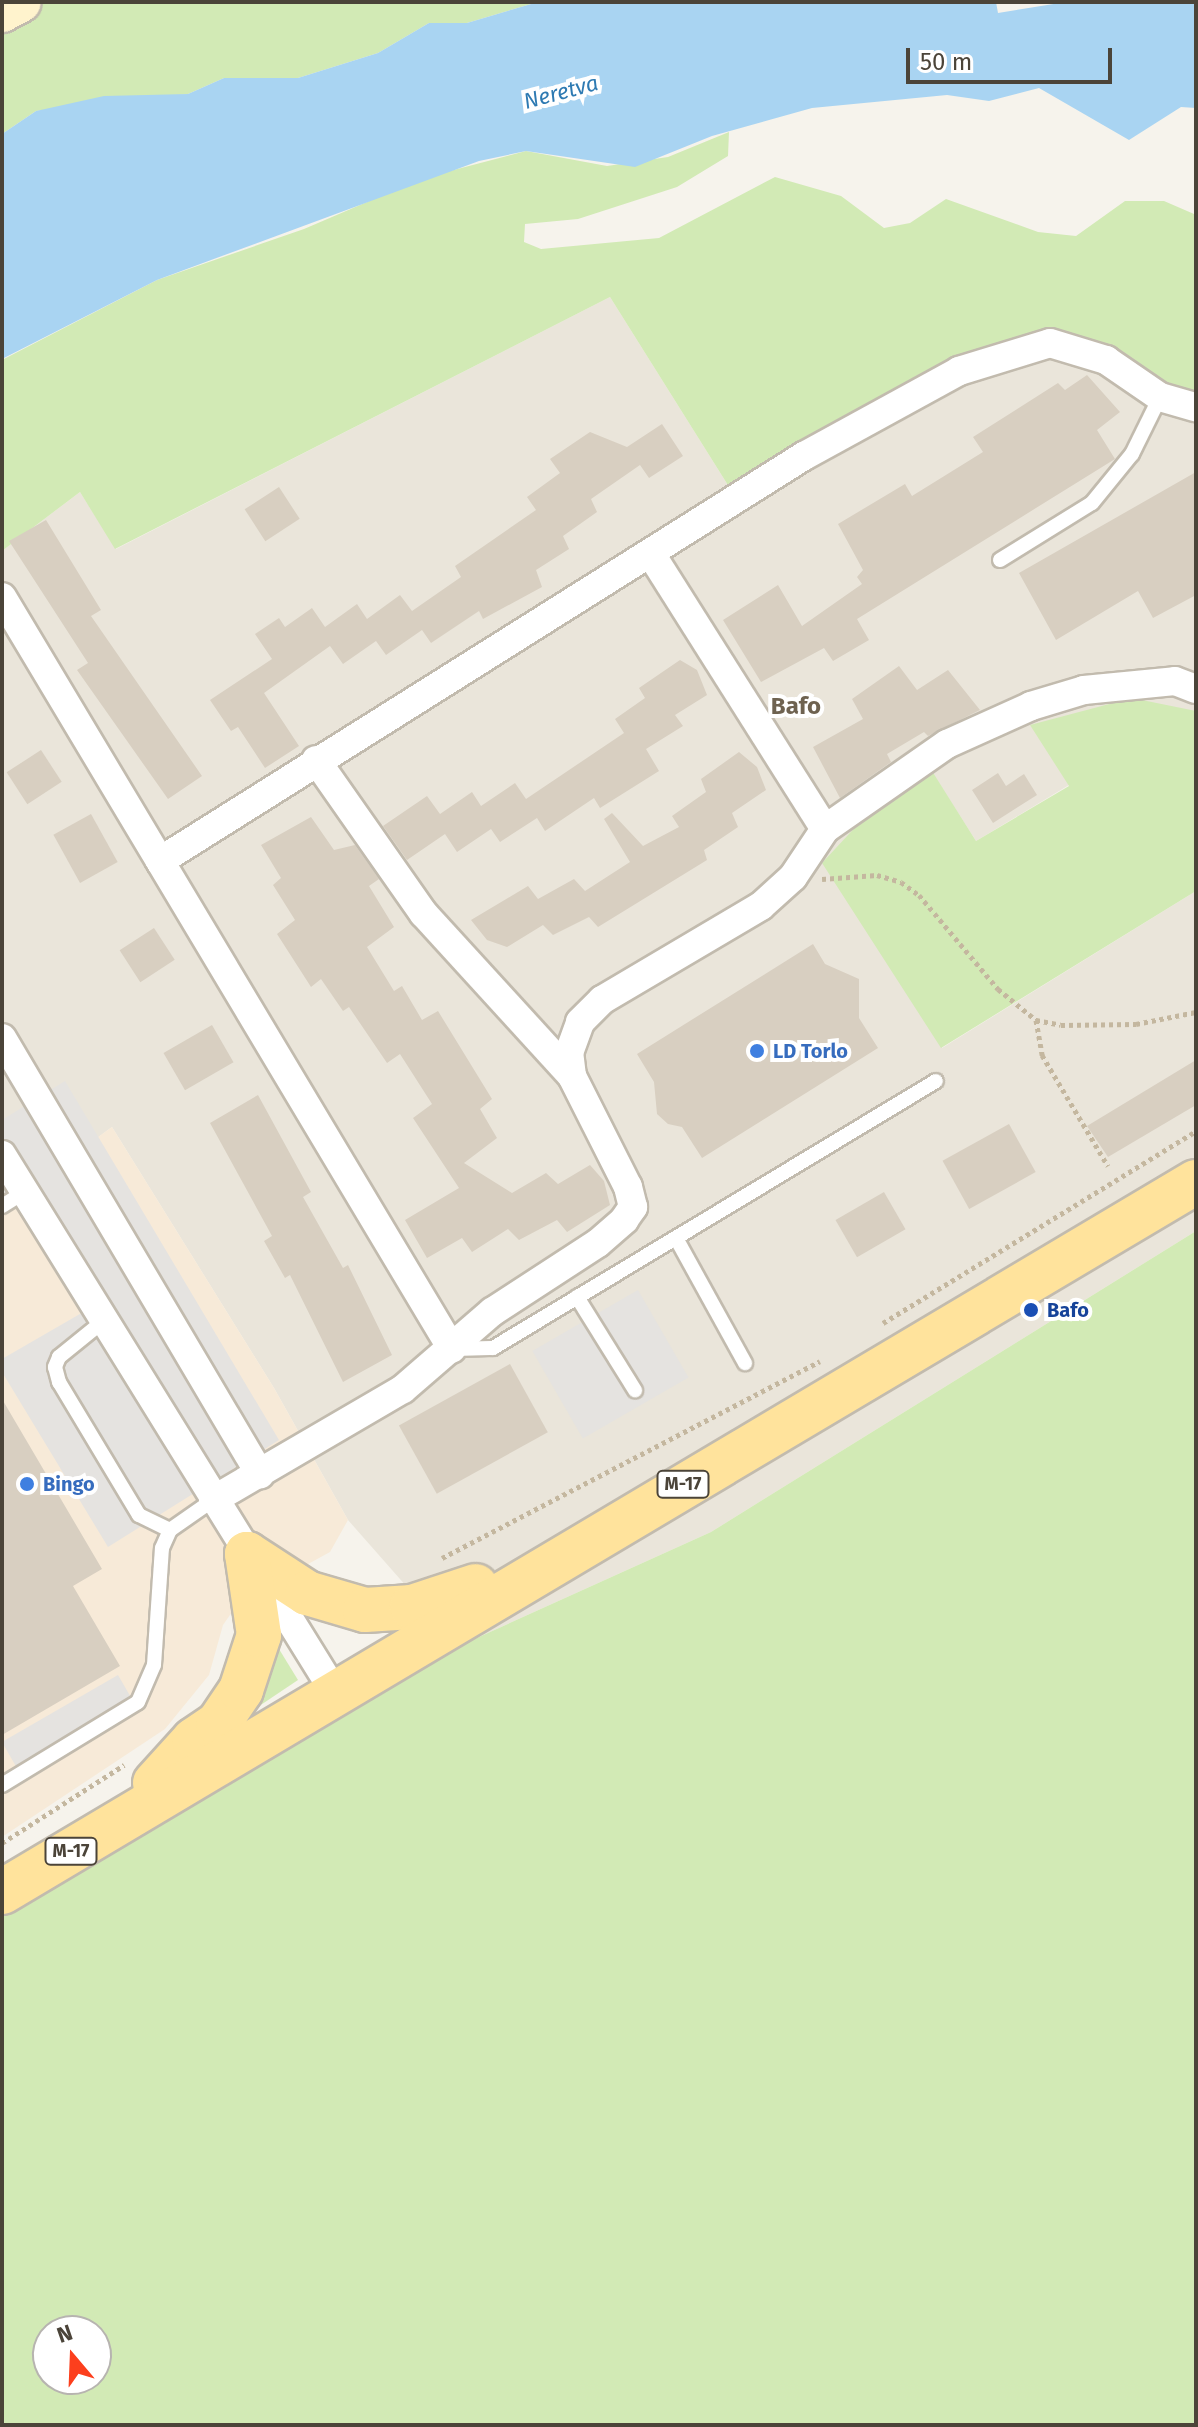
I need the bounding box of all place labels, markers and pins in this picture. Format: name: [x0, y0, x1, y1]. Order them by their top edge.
place label: LD Torlo: [773, 1039, 848, 1063]
marker: LD Torlo: [748, 1042, 766, 1060]
place label: Bafo: [1047, 1298, 1089, 1322]
marker: Bafo: [1022, 1301, 1040, 1319]
place label: Bingo: [43, 1472, 95, 1496]
marker: Bingo: [18, 1475, 36, 1493]

